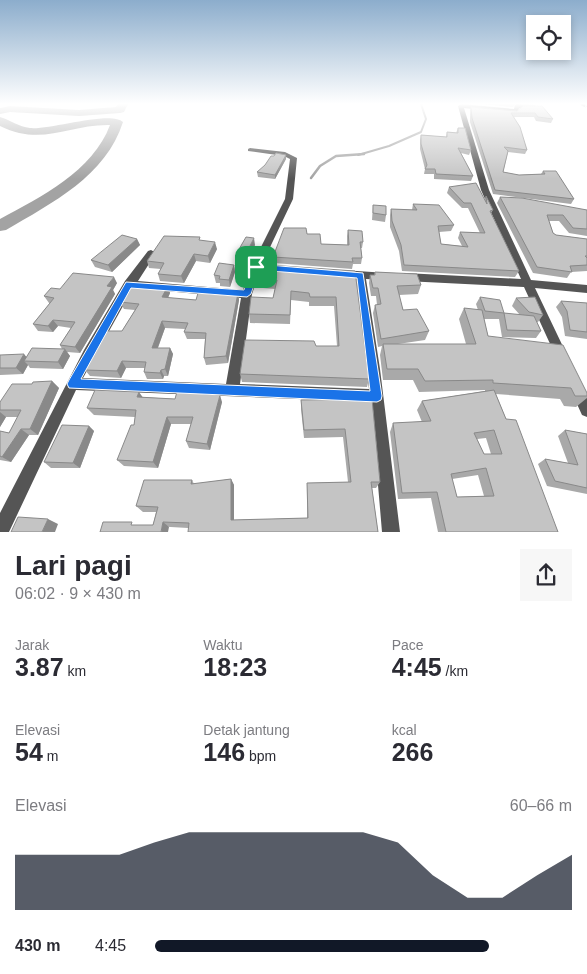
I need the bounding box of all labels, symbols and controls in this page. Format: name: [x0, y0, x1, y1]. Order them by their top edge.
map controls: [526, 15, 571, 60]
button: locate: [526, 15, 571, 60]
pin: [235, 246, 277, 288]
icon: arrive: [242, 253, 270, 281]
button: share: [520, 549, 572, 601]
text: Lari pagi: [15, 550, 132, 581]
text: 06:02 · 9 × 430 m: [15, 585, 141, 602]
text: Jarak: [15, 637, 49, 653]
text: Waktu: [203, 637, 242, 653]
text: Pace: [392, 637, 424, 653]
text: 3.87: [15, 653, 64, 681]
text: 18:23: [203, 653, 267, 681]
text: 4:45: [392, 653, 442, 681]
text: km: [64, 663, 86, 679]
text: /km: [442, 663, 468, 679]
text: Elevasi: [15, 722, 60, 738]
text: Detak jantung: [203, 722, 290, 738]
text: kcal: [392, 722, 417, 738]
text: 54: [15, 738, 43, 766]
text: 146: [203, 738, 245, 766]
text: 266: [392, 738, 433, 766]
text: m: [43, 748, 58, 764]
text: bpm: [245, 748, 276, 764]
text: Elevasi: [15, 797, 67, 814]
text: 60–66 m: [510, 797, 572, 814]
text: 430 m: [15, 937, 60, 954]
text: 4:45: [95, 937, 126, 954]

